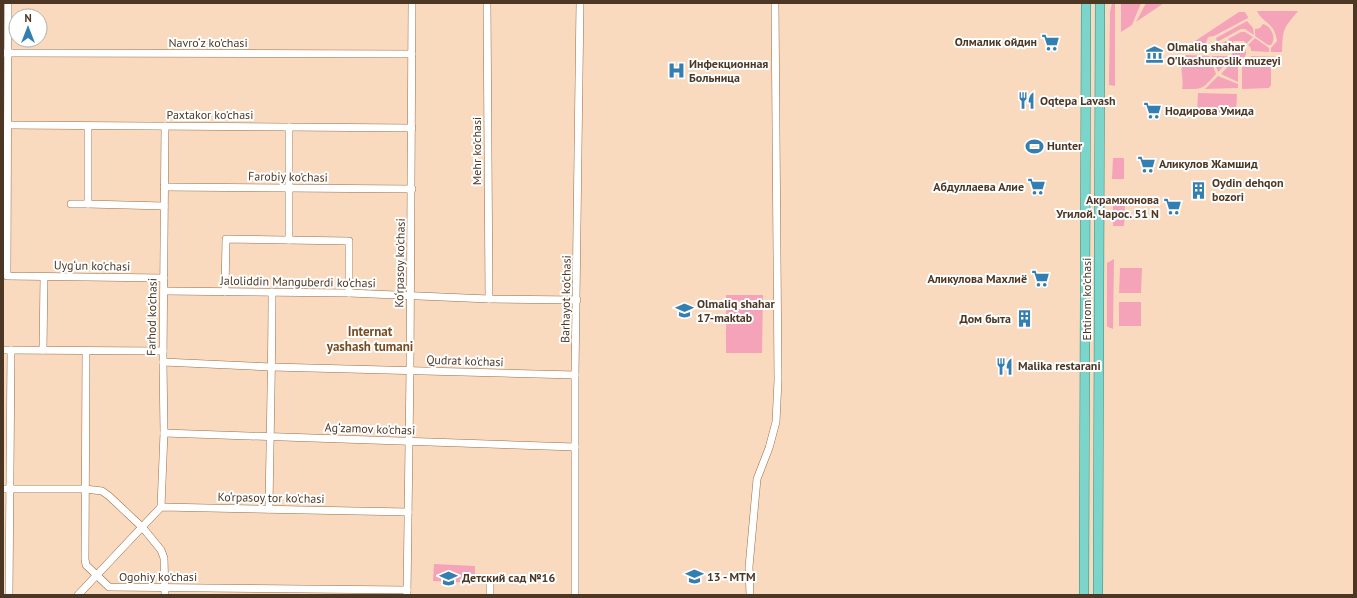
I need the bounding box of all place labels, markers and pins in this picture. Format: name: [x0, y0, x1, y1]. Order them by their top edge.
supermarket icon: Олмалик ойдин: [1040, 32, 1060, 52]
place label: Олмалик ойдин: [955, 34, 1037, 49]
place label: Olmaliq shahar O'lkashunoslik muzeyi: [1167, 39, 1281, 68]
museum icon: Olmaliq shahar O'lkashunoslik muzeyi: [1144, 44, 1164, 64]
place label: Инфекционная Больница: [689, 56, 768, 85]
hospital icon: Инфекционная Больница: [666, 61, 686, 81]
restaurant icon: Oqtepa Lavash: [1017, 91, 1037, 111]
place label: Oqtepa Lavash: [1040, 93, 1116, 108]
supermarket icon: Нодирова Умида: [1142, 101, 1162, 121]
place label: Нодирова Умида: [1165, 103, 1254, 118]
sports icon: Hunter: [1024, 136, 1044, 156]
place label: Hunter: [1047, 138, 1083, 153]
supermarket icon: Аликулов Жамшид: [1136, 154, 1156, 174]
place label: Аликулов Жамшид: [1159, 156, 1258, 171]
place label: Oydin dehqon bozori: [1212, 175, 1283, 204]
supermarket icon: Абдуллаева Алие: [1027, 177, 1047, 197]
place label: Абдуллаева Алие: [933, 179, 1024, 194]
building icon: Oydin dehqon bozori: [1189, 180, 1209, 200]
place label: Акрамжонова Угилой. Чарос. 51 N: [1055, 192, 1159, 221]
supermarket icon: Акрамжонова Угилой. Чарос. 51 N: [1162, 197, 1182, 217]
supermarket icon: Аликулова Махлиё: [1030, 269, 1050, 289]
place label: Аликулова Махлиё: [928, 271, 1027, 286]
place label: Olmaliq shahar 17-maktab: [697, 296, 775, 325]
school or university icon: Olmaliq shahar 17-maktab: [674, 301, 694, 321]
building icon: Дом быта: [1014, 309, 1034, 329]
place label: Дом быта: [960, 311, 1011, 326]
restaurant icon: Malika restarani: [995, 356, 1015, 376]
place label: Malika restarani: [1018, 358, 1101, 373]
school or university icon: 13 - MTM: [684, 567, 704, 587]
school or university icon: Детский сад №16: [439, 568, 459, 588]
place label: 13 - MTM: [707, 569, 756, 584]
place label: Детский сад №16: [462, 570, 555, 585]

